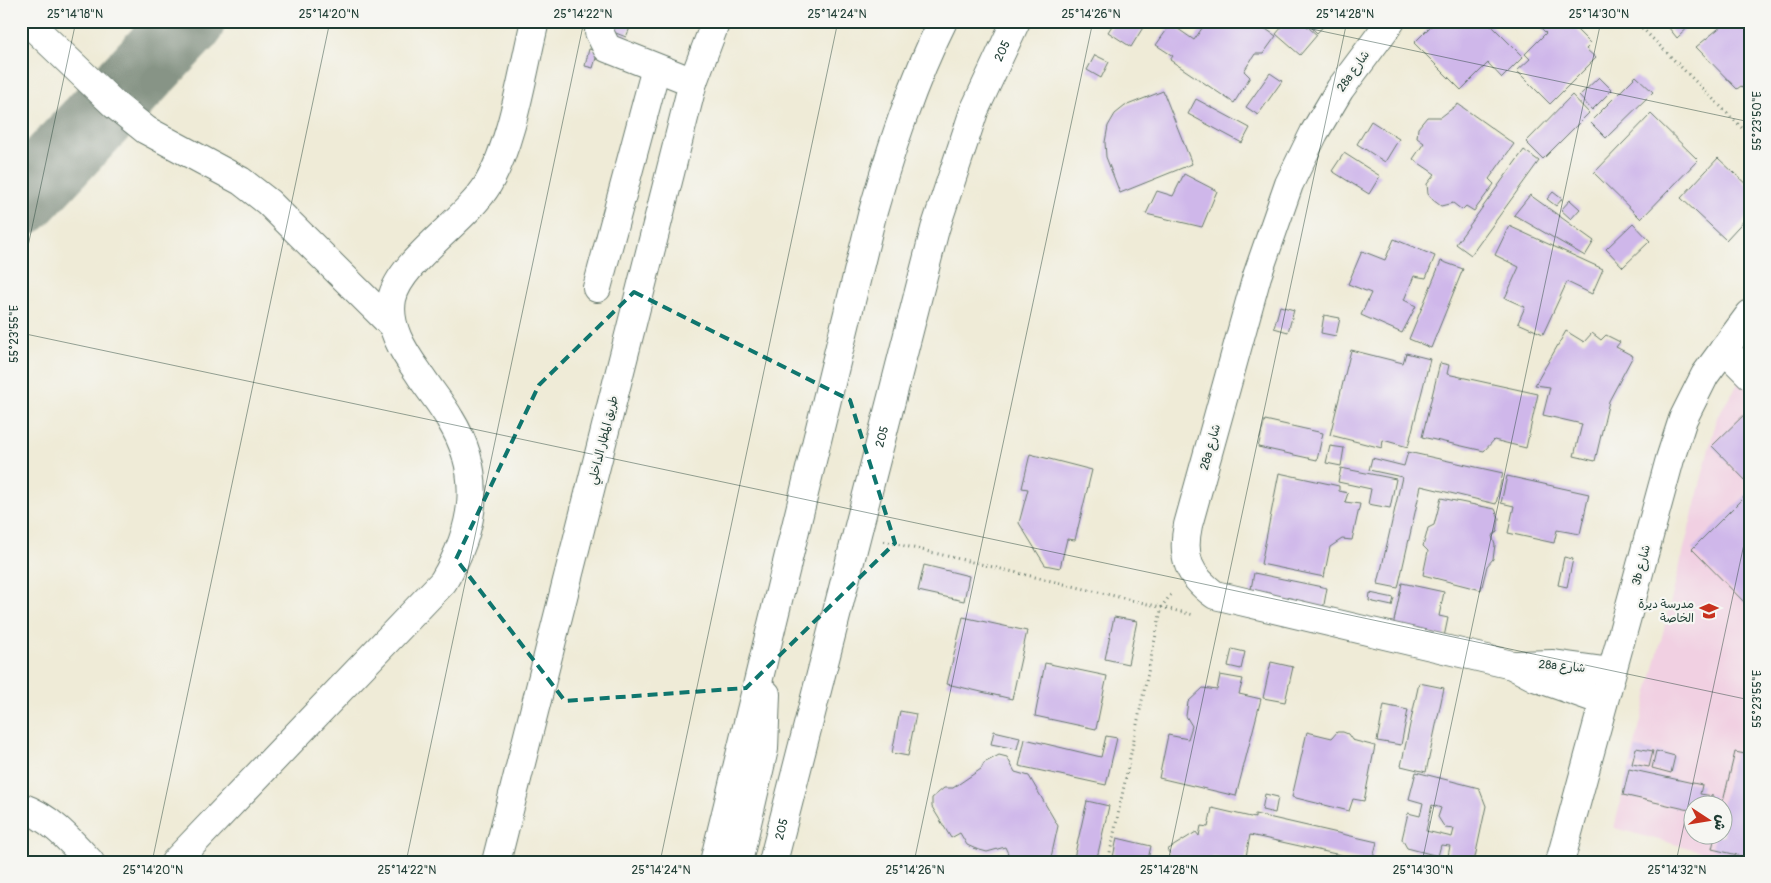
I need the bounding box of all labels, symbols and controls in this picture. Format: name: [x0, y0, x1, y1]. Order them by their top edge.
text: 25°14'18"N: [47, 7, 103, 22]
text: 25°14'20"N: [299, 7, 359, 22]
text: 25°14'22"N: [554, 7, 612, 22]
text: 25°14'24"N: [807, 7, 867, 22]
text: 25°14'26"N: [1061, 7, 1121, 22]
text: 25°14'28"N: [1316, 7, 1374, 22]
text: 25°14'30"N: [1569, 7, 1629, 22]
street label: 205: [991, 38, 1014, 64]
street label: 28a شارع: [1334, 48, 1374, 95]
text: 55°23'50"E: [1750, 91, 1765, 151]
text: 55°23'55"E: [7, 305, 22, 363]
street label: طريق المطار الداخلي: [585, 394, 625, 487]
street label: 28a شارع: [1197, 423, 1225, 472]
street label: 205: [872, 425, 892, 449]
street label: 3b شارع: [1629, 543, 1655, 587]
place label: مدرسة ديرة الخاصة: [1638, 597, 1694, 626]
school or university icon: مدرسة ديرة الخاصة: [1698, 600, 1720, 622]
street label: 28a شارع: [1538, 657, 1586, 677]
text: 55°23'55"E: [1750, 670, 1765, 728]
north arrow: [1684, 796, 1734, 846]
text: ش: [1710, 813, 1730, 832]
street label: 205: [772, 817, 792, 841]
text: 25°14'20"N: [123, 863, 183, 878]
text: 25°14'22"N: [378, 863, 436, 878]
text: 25°14'24"N: [631, 863, 691, 878]
text: 25°14'26"N: [885, 863, 945, 878]
text: 25°14'28"N: [1140, 863, 1198, 878]
text: 25°14'30"N: [1393, 863, 1453, 878]
text: 25°14'32"N: [1648, 863, 1706, 878]

